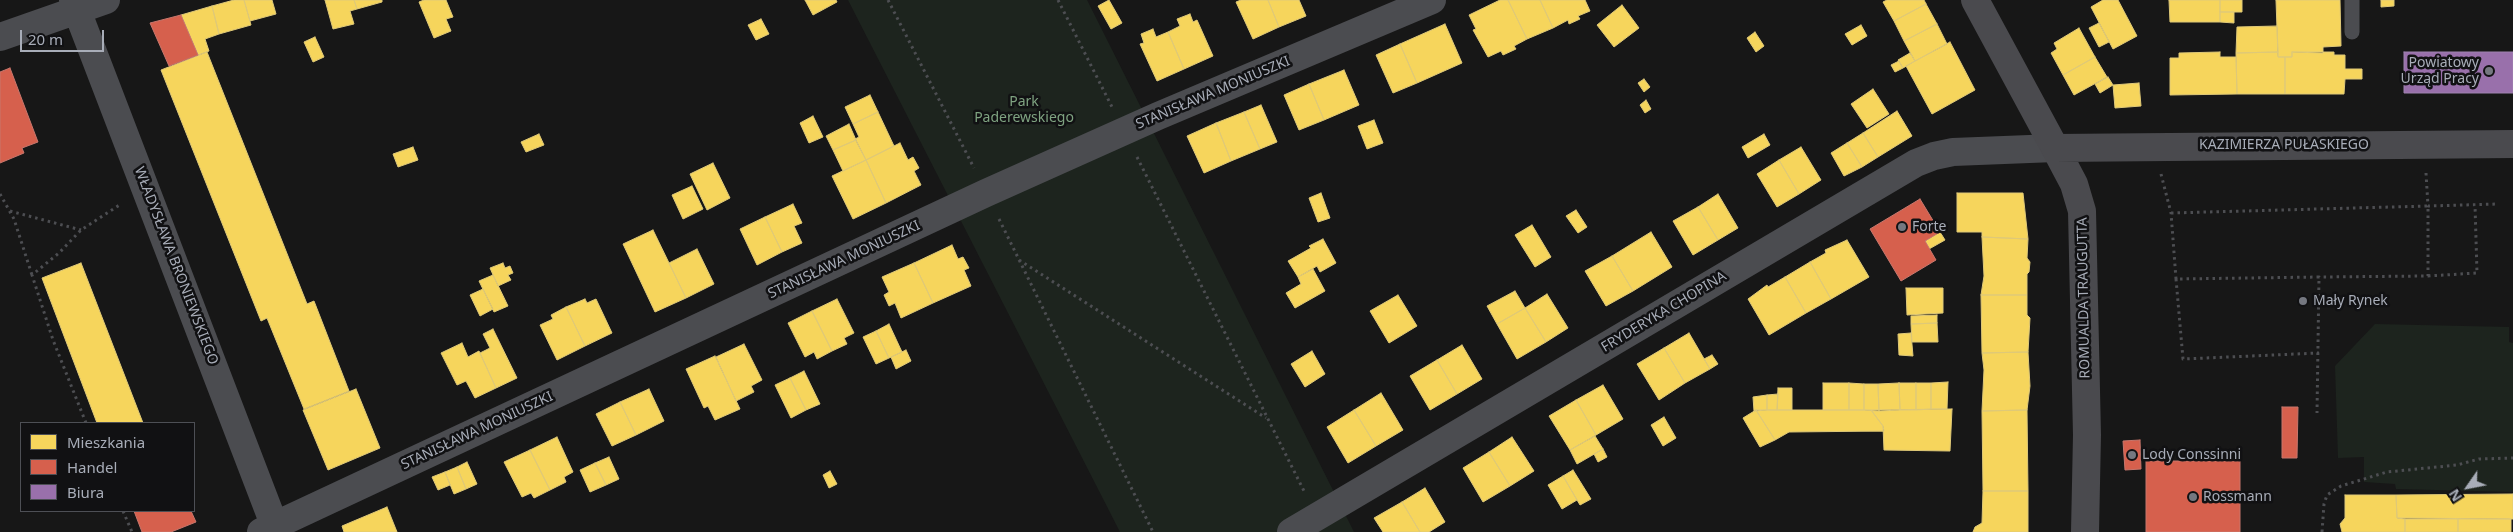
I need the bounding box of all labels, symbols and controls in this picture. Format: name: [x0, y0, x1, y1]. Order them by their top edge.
scale bar: [22, 20, 106, 52]
text: 20 m: [28, 29, 63, 49]
street label: STANISŁAWA MONIUSZKI: [1133, 53, 1293, 133]
place label: Powiatowy Urząd Pracy: [2401, 55, 2479, 88]
marker: Powiatowy Urząd Pracy: [2483, 65, 2495, 77]
park label: Park Paderewskiego: [974, 94, 1074, 126]
street label: KAZIMIERZA PUŁASKIEGO: [2199, 137, 2369, 153]
street label: WŁADYSŁAWA BRONIEWSKIEGO: [130, 165, 222, 367]
street label: STANISŁAWA MONIUSZKI: [765, 217, 923, 303]
street label: ROMUALDA TRAUGUTTA: [2074, 217, 2094, 379]
place label: Forte: [1912, 219, 1946, 235]
marker: Forte: [1896, 221, 1908, 233]
street label: FRYDERYKA CHOPINA: [1598, 268, 1730, 356]
place label: Mały Rynek: [2313, 293, 2388, 309]
marker: Mały Rynek: [2297, 295, 2309, 307]
street label: STANISŁAWA MONIUSZKI: [398, 388, 556, 474]
legend: [20, 422, 195, 512]
text: Mieszkania: [67, 432, 145, 452]
place label: Lody Conssinni: [2142, 447, 2241, 463]
marker: Lody Conssinni: [2126, 449, 2138, 461]
text: Handel: [67, 457, 117, 477]
north arrow: [2443, 462, 2493, 512]
text: Biura: [67, 482, 104, 502]
text: N: [2444, 485, 2466, 505]
place label: Rossmann: [2203, 489, 2272, 505]
marker: Rossmann: [2187, 491, 2199, 503]

